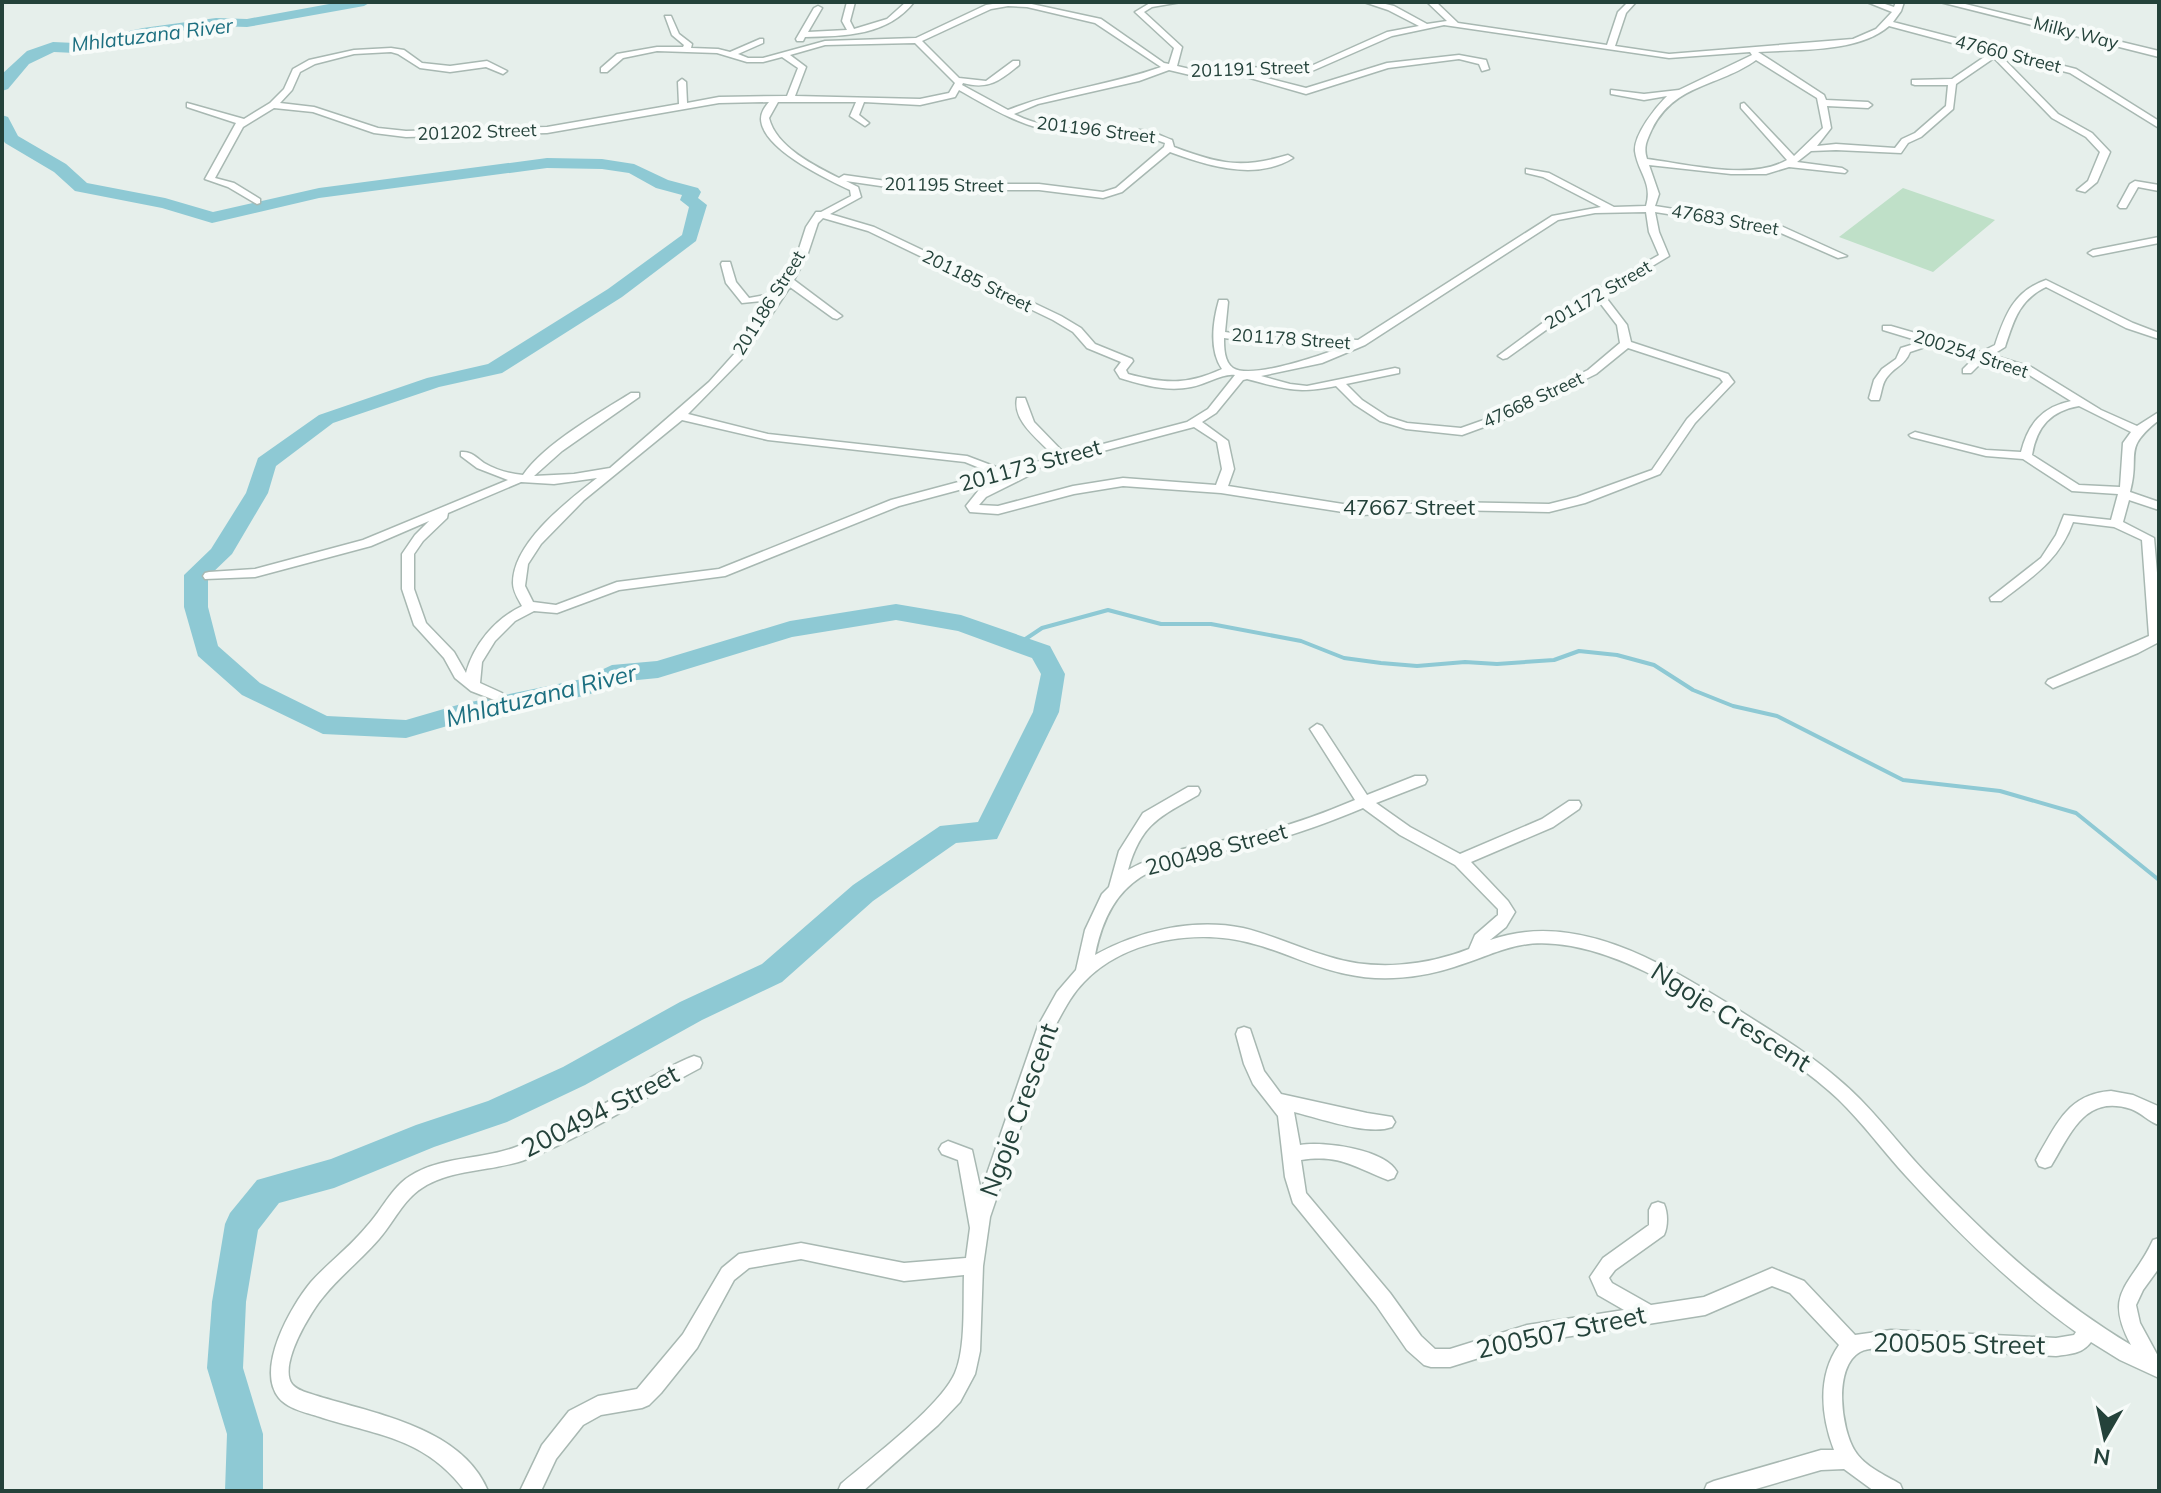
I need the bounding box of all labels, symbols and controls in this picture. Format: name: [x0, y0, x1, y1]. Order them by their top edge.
street label: Milky Way: [2031, 11, 2121, 54]
water label: Mhlatuzana River: [70, 12, 235, 57]
street label: 47660 Street: [1953, 29, 2064, 78]
street label: 201191 Street: [1190, 55, 1310, 82]
street label: 201196 Street: [1035, 111, 1157, 148]
street label: 201202 Street: [417, 118, 537, 145]
street label: 201195 Street: [884, 172, 1004, 197]
street label: 47683 Street: [1670, 199, 1781, 240]
street label: 201185 Street: [919, 244, 1036, 317]
street label: 201186 Street: [727, 246, 810, 359]
street label: 201172 Street: [1540, 255, 1655, 334]
street label: 201178 Street: [1231, 323, 1351, 354]
street label: 200254 Street: [1911, 324, 2031, 383]
street label: 47668 Street: [1479, 366, 1587, 433]
street label: 201173 Street: [956, 433, 1104, 497]
street label: 47667 Street: [1343, 493, 1476, 521]
water label: Mhlatuzana River: [442, 657, 640, 733]
street label: 200498 Street: [1142, 817, 1290, 881]
street label: Ngoje Crescent: [1645, 954, 1817, 1079]
street label: Ngoje Crescent: [972, 1019, 1065, 1201]
street label: 200494 Street: [516, 1057, 684, 1164]
street label: 200507 Street: [1473, 1297, 1649, 1366]
street label: 200505 Street: [1873, 1325, 2045, 1362]
north arrow: [2065, 1397, 2145, 1477]
text: N: [2091, 1442, 2112, 1472]

